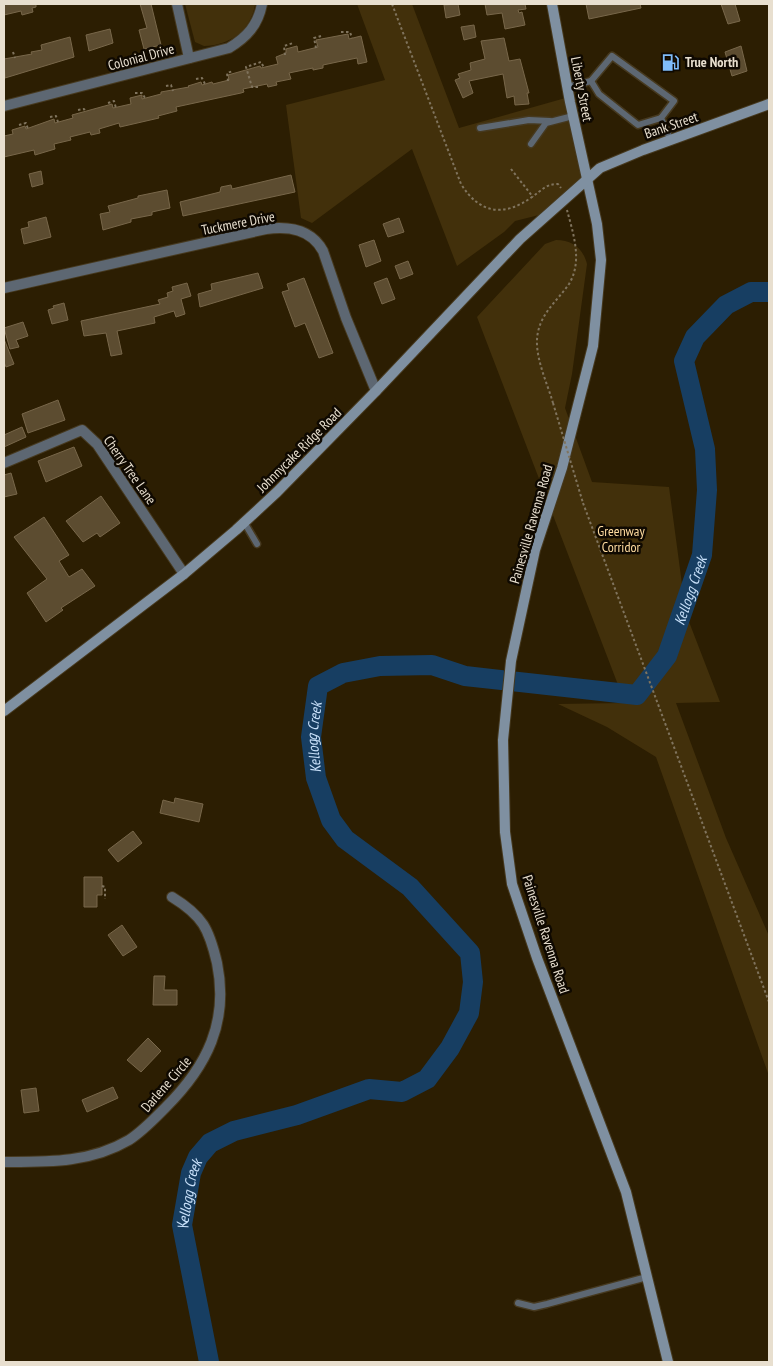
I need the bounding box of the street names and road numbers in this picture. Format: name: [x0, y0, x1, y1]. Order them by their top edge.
street label: Colonial Drive: [106, 39, 176, 74]
street label: Liberty Street: [567, 55, 597, 123]
street label: Bank Street: [642, 107, 700, 143]
street label: Tuckmere Drive: [200, 207, 276, 239]
street label: Johnnycake Ridge Road: [252, 404, 345, 497]
street label: Cherry Tree Lane: [100, 432, 160, 508]
street label: Painesville Ravenna Road: [505, 462, 557, 586]
street label: Painesville Ravenna Road: [518, 873, 574, 995]
street label: Darlene Circle: [137, 1052, 195, 1116]

